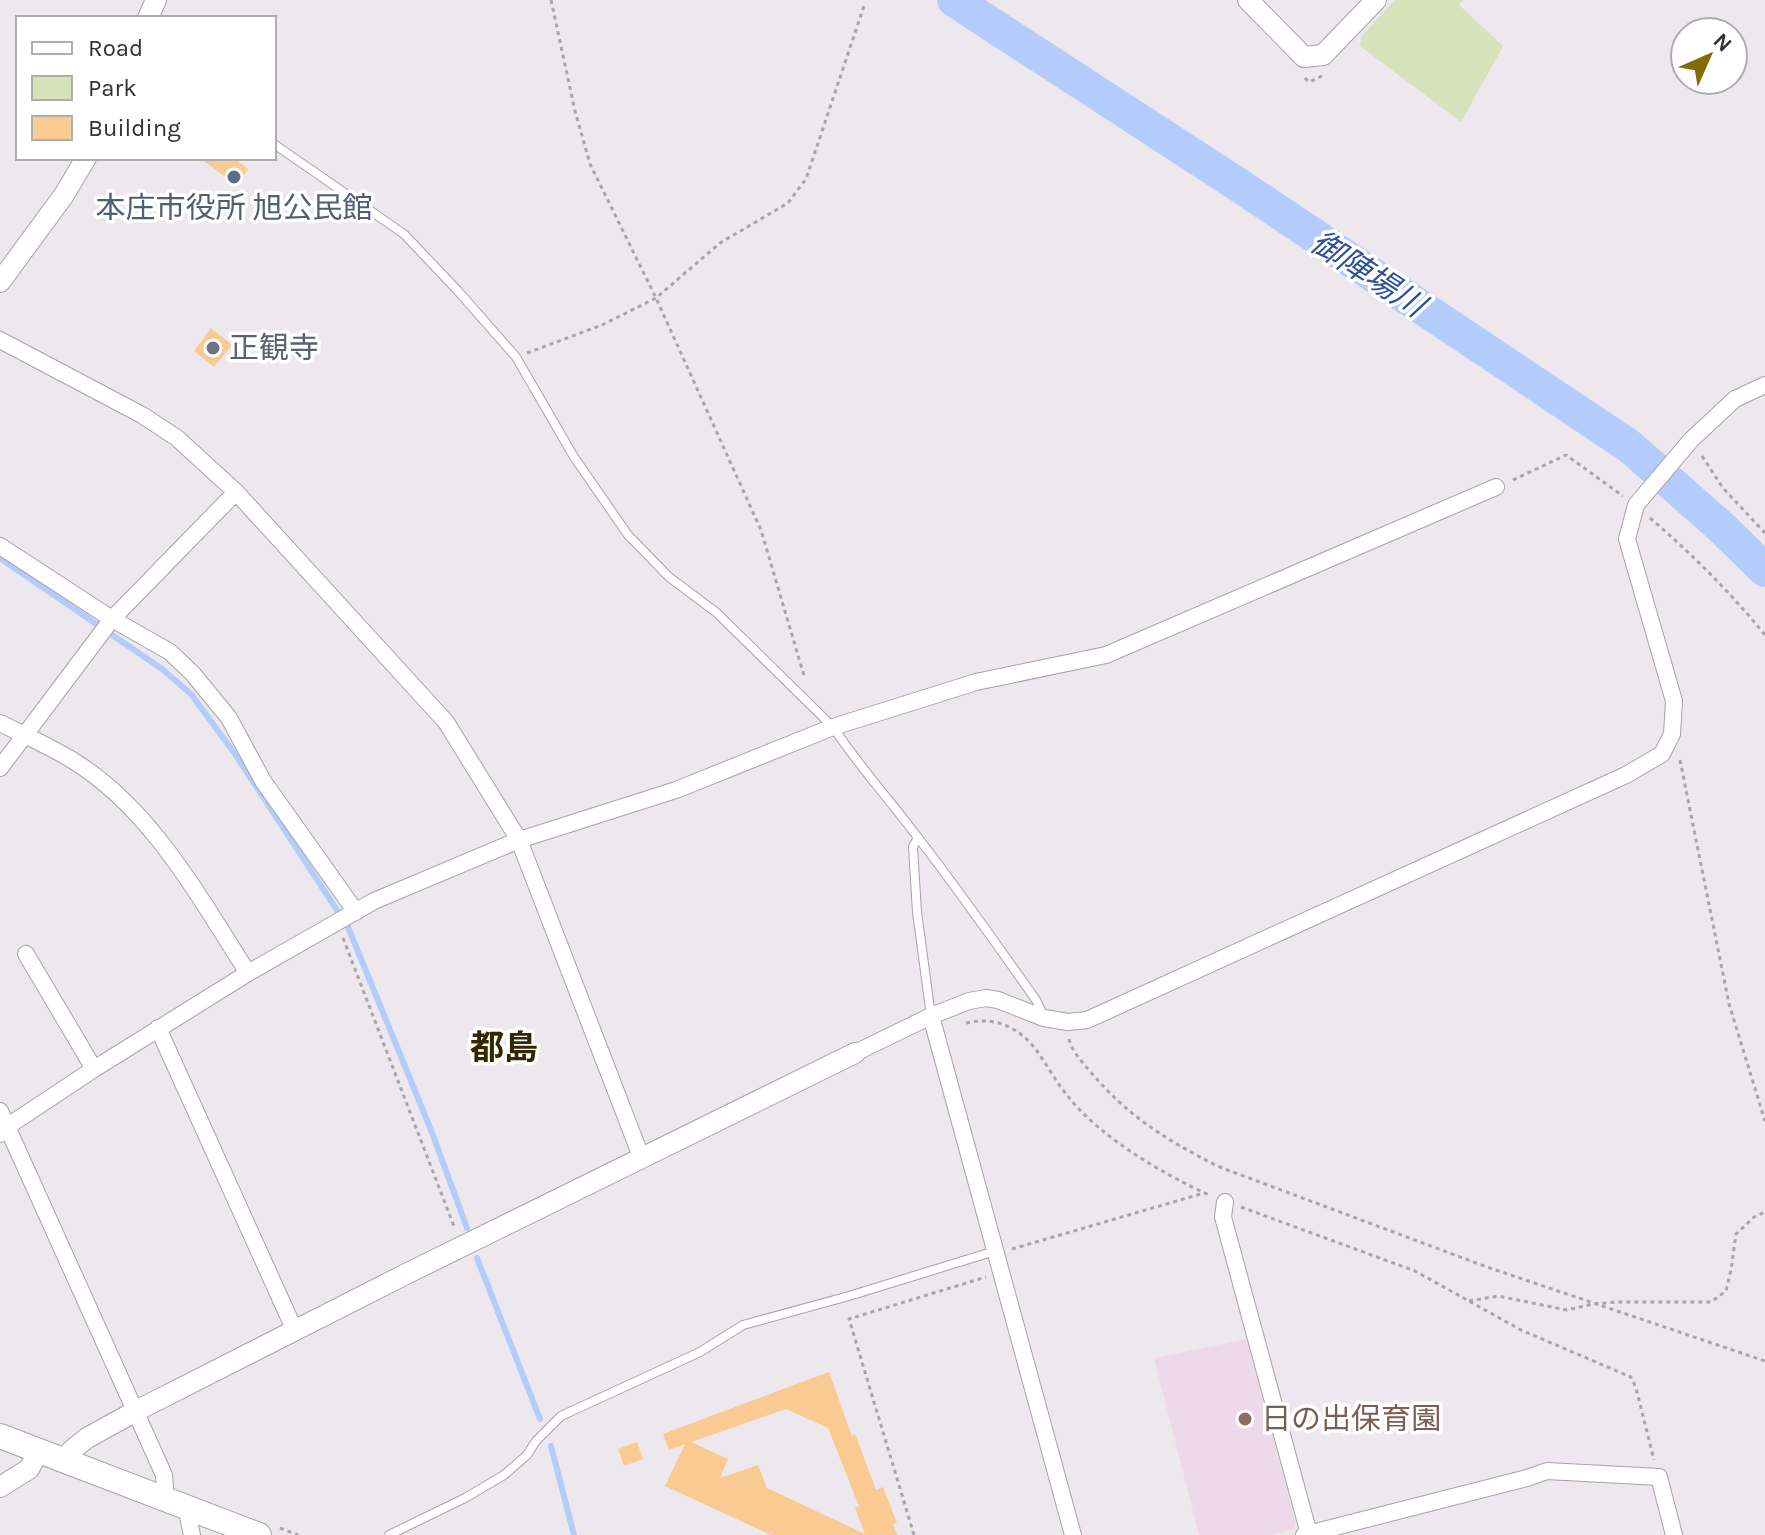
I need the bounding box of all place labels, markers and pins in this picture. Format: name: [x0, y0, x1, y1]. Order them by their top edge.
marker: 本庄市役所 旭公民館: [225, 168, 243, 186]
place label: 本庄市役所 旭公民館: [95, 190, 373, 226]
place label: 正観寺: [229, 330, 319, 366]
marker: 正観寺: [204, 339, 222, 357]
place label: 日の出保育園: [1261, 1401, 1441, 1437]
marker: 日の出保育園: [1236, 1410, 1254, 1428]

